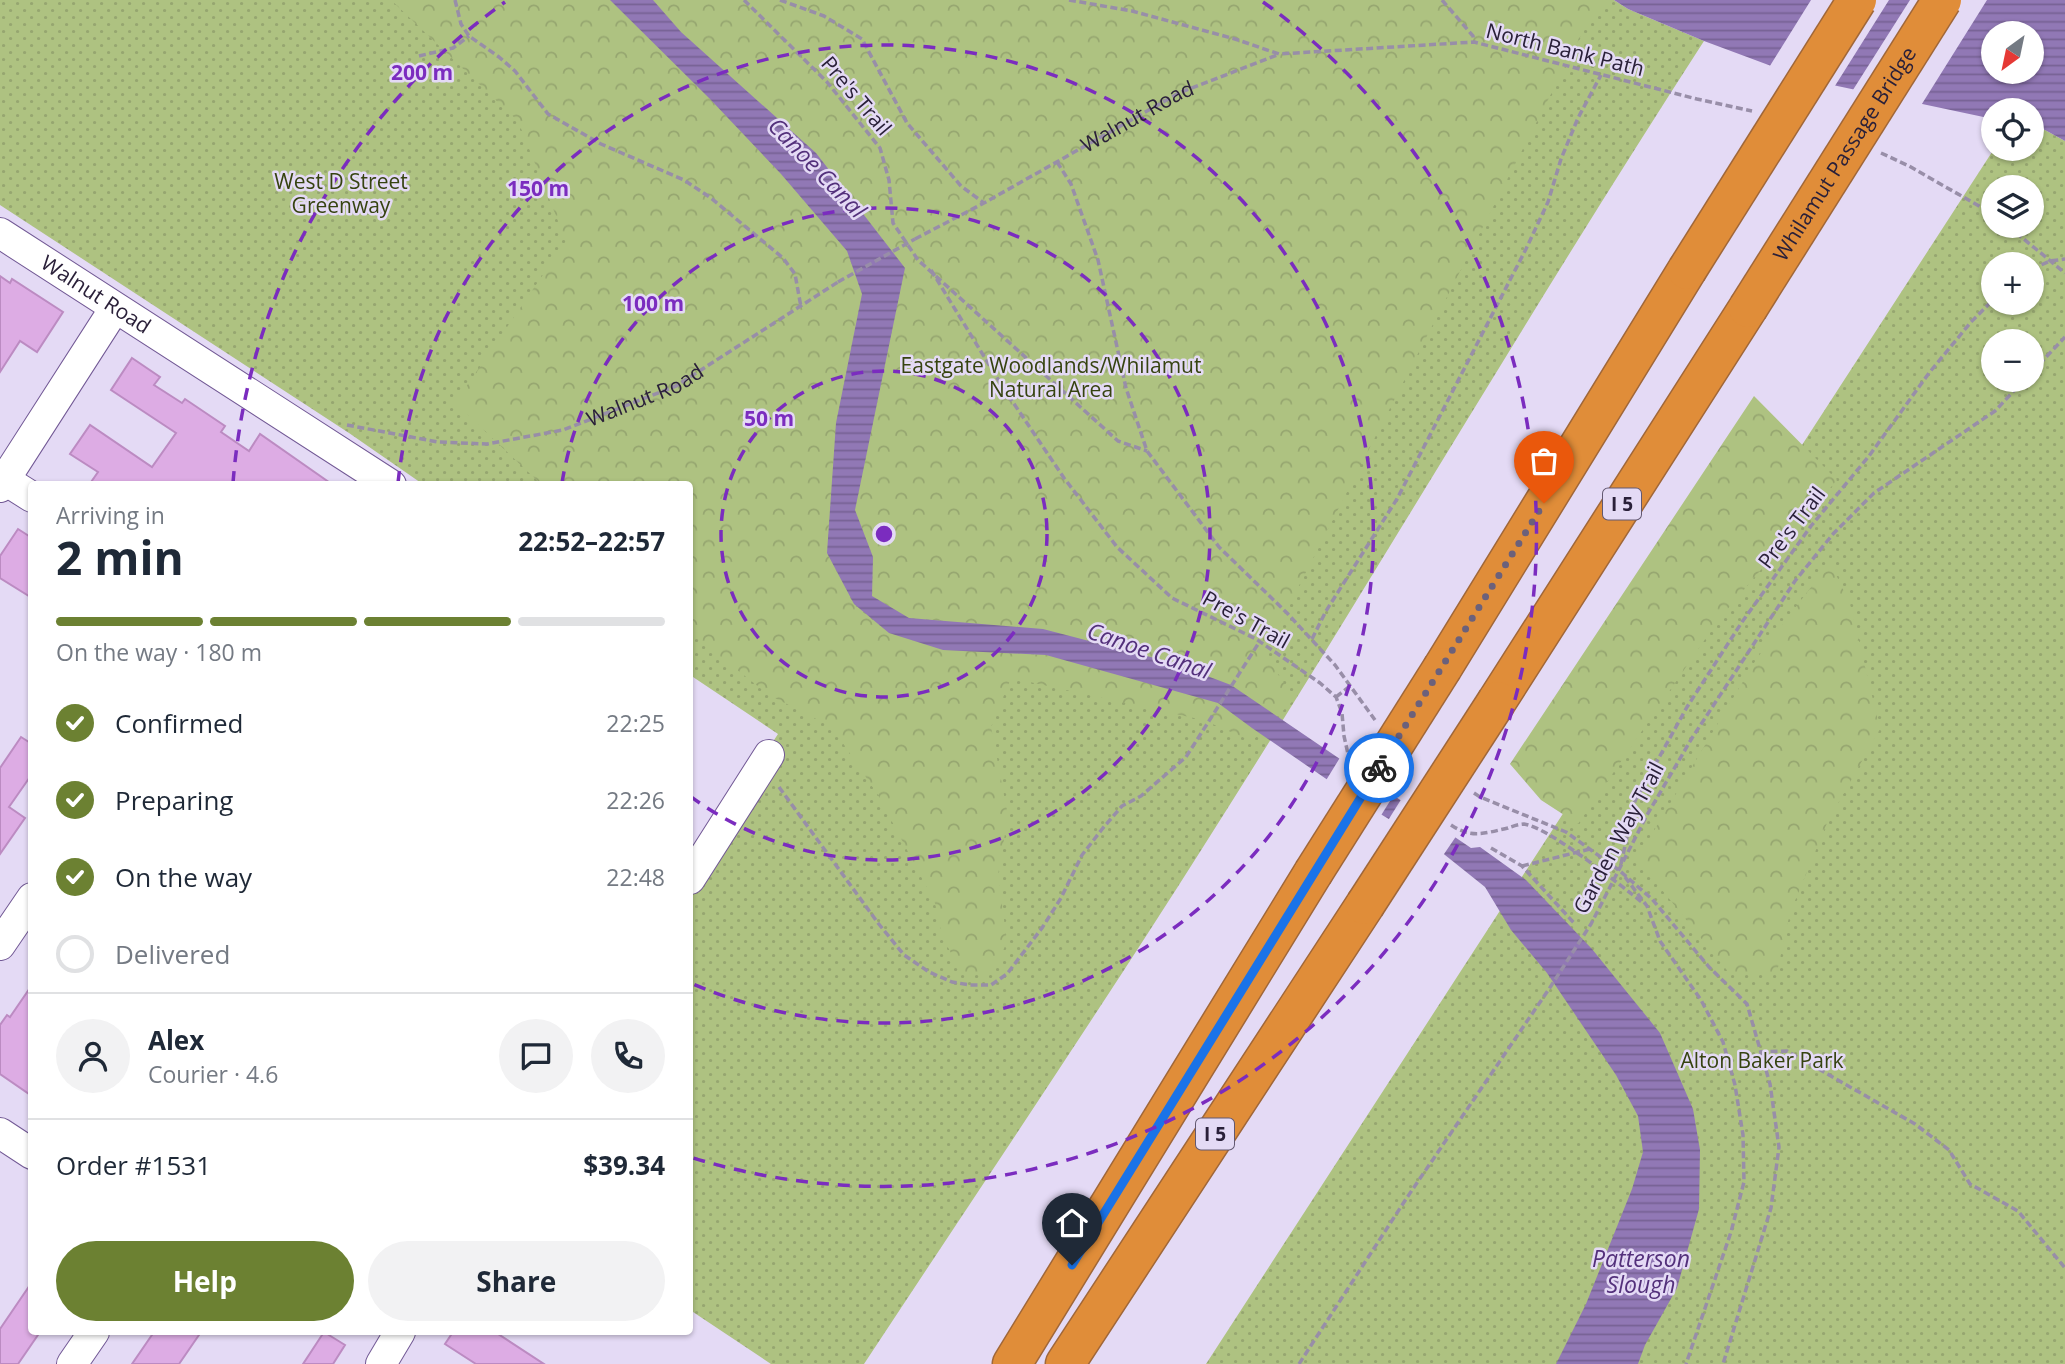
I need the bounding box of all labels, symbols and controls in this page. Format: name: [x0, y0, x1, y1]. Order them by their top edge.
street label: North Bank Path: [1483, 16, 1647, 82]
north arrow: [1981, 21, 2044, 84]
map controls: [1981, 21, 2044, 392]
street label: Whilamut Passage Bridge: [1766, 41, 1922, 266]
street label: Pre's Trail: [815, 50, 898, 141]
text: 200 m: [391, 58, 453, 86]
street label: Walnut Road: [1076, 74, 1198, 159]
button: locate: [1981, 98, 2044, 161]
water label: Canoe Canal: [761, 110, 875, 226]
park label: West D Street Greenway: [274, 167, 408, 219]
text: 150 m: [507, 174, 569, 202]
button: layers: [1981, 175, 2044, 238]
street label: Walnut Road: [36, 248, 157, 340]
button: +: [1981, 252, 2044, 315]
text: 100 m: [622, 289, 684, 317]
button: −: [1981, 329, 2044, 392]
park label: Eastgate Woodlands/Whilamut Natural Area: [901, 351, 1201, 403]
street label: Walnut Road: [582, 357, 709, 433]
text: 50 m: [744, 404, 794, 432]
pin: [1514, 431, 1574, 503]
icon: bag: [1525, 442, 1563, 480]
street label: Pre's Trail: [1751, 481, 1831, 574]
road number: I 5: [1603, 489, 1641, 520]
text: Arriving in: [56, 499, 165, 531]
centre of rings: [872, 522, 896, 546]
text: 22:52–22:57: [518, 523, 665, 559]
text: 2 min: [56, 526, 184, 588]
street label: Pre's Trail: [1198, 584, 1295, 655]
water label: Canoe Canal: [1083, 614, 1217, 687]
text: On the way · 180 m: [56, 636, 262, 668]
icon: check: [56, 704, 94, 742]
text: Confirmed: [115, 705, 243, 741]
text: 22:25: [606, 707, 665, 739]
courier: [1344, 733, 1414, 803]
icon: bike: [1360, 749, 1398, 787]
street label: Garden Way Trail: [1566, 757, 1670, 918]
icon: check: [56, 781, 94, 819]
text: Preparing: [115, 782, 233, 818]
text: 22:26: [606, 784, 665, 816]
icon: check: [56, 858, 94, 896]
text: On the way: [115, 859, 252, 895]
text: 22:48: [606, 861, 665, 893]
text: Delivered: [115, 936, 230, 972]
button: person: [56, 1019, 130, 1093]
button: chat: [499, 1019, 573, 1093]
button: phone: [591, 1019, 665, 1093]
text: Alex: [148, 1022, 204, 1058]
park label: Alton Baker Park: [1680, 1046, 1844, 1074]
text: Courier · 4.6: [148, 1058, 278, 1090]
road number: I 5: [1196, 1118, 1234, 1150]
text: Order #1531: [56, 1147, 211, 1183]
text: $39.34: [583, 1147, 665, 1183]
pin: [1042, 1193, 1102, 1265]
icon: home: [1053, 1204, 1091, 1242]
button: Help: [56, 1241, 354, 1321]
button: Share: [368, 1241, 665, 1321]
water label: Patterson Slough: [1592, 1242, 1690, 1300]

